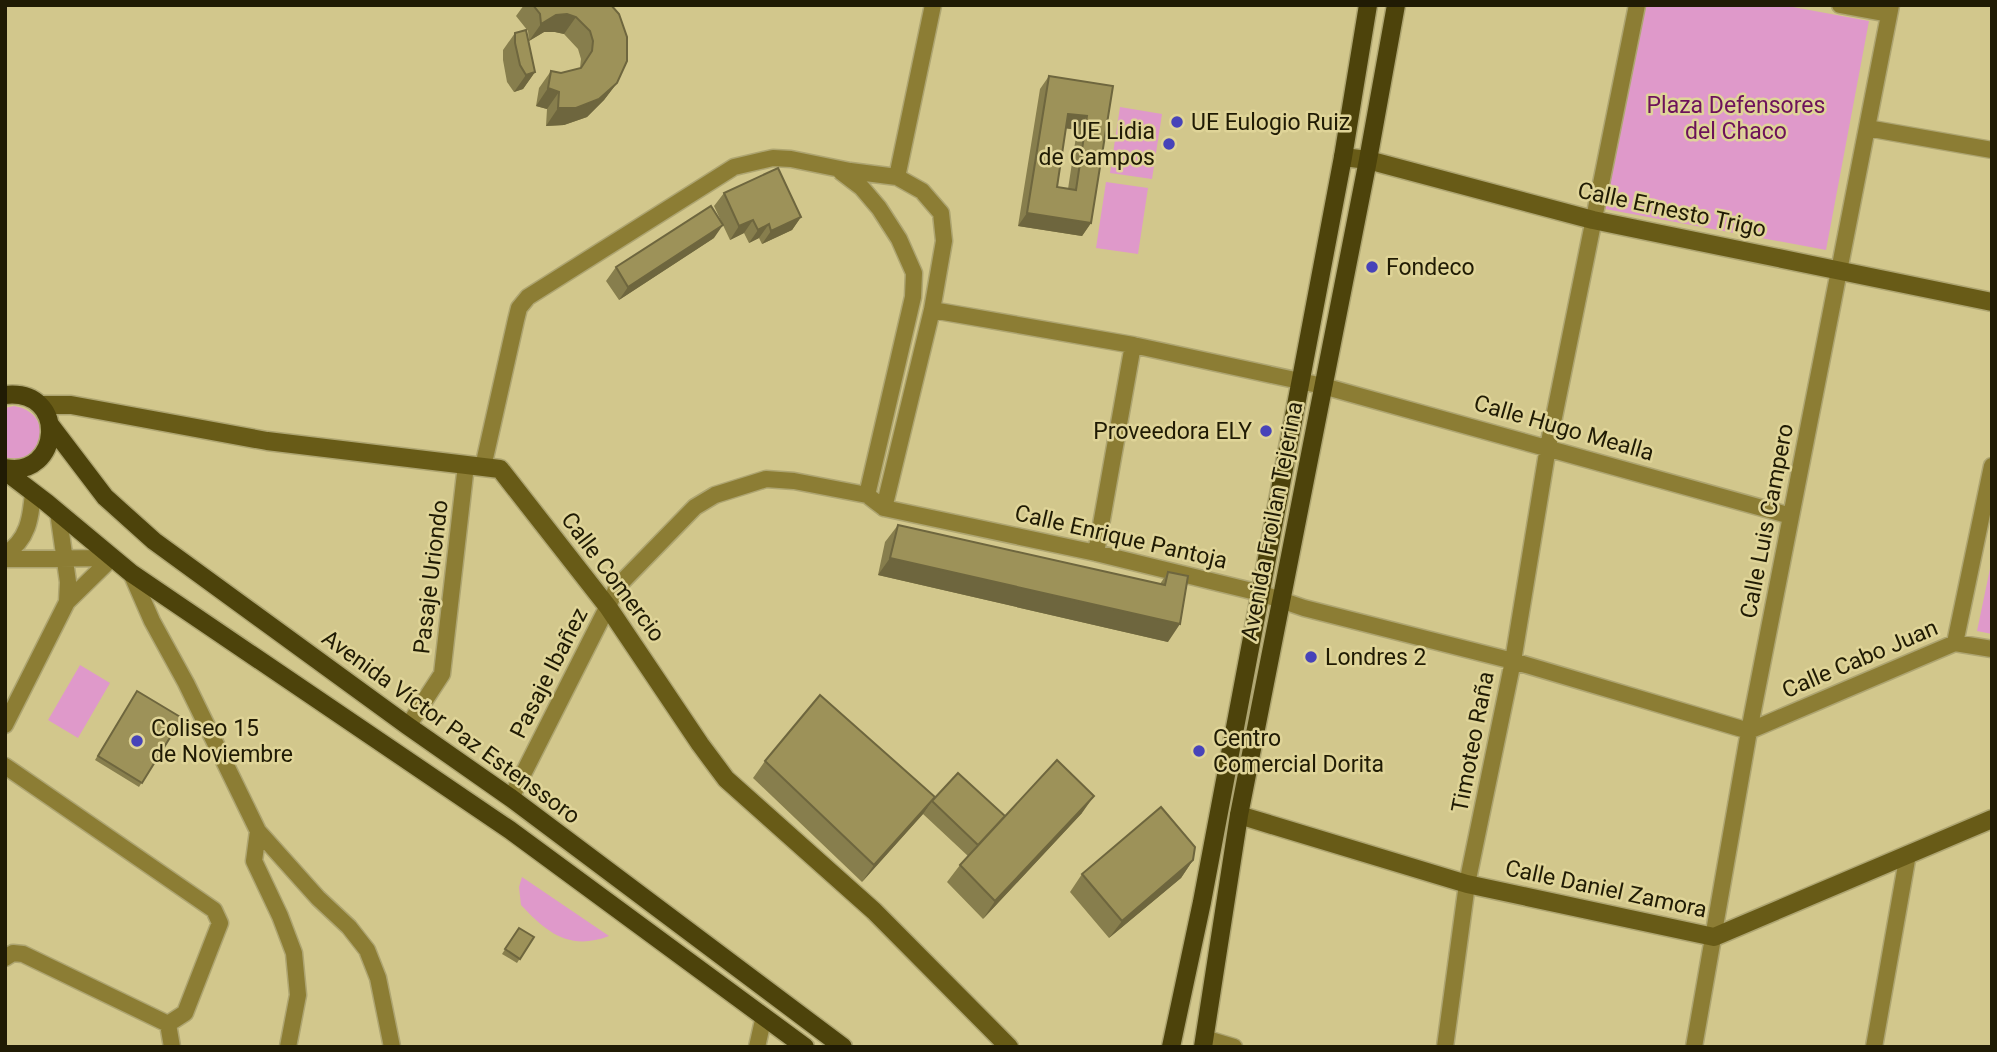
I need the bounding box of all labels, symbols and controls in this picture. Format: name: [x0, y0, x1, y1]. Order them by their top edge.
park label: Plaza Defensores del Chaco: [1647, 92, 1825, 145]
place label: UE Eulogio Ruiz: [1191, 109, 1350, 136]
marker: UE Eulogio Ruiz: [1169, 114, 1185, 130]
place label: UE Lidia de Campos: [1039, 118, 1155, 171]
marker: UE Lidia de Campos: [1161, 136, 1177, 152]
street label: Calle Ernesto Trigo: [1575, 177, 1769, 243]
place label: Fondeco: [1386, 254, 1475, 281]
marker: Fondeco: [1364, 259, 1380, 275]
street label: Calle Hugo Mealla: [1471, 389, 1657, 467]
street label: Avenida Froilan Tejerina: [1236, 399, 1308, 643]
place label: Proveedora ELY: [1093, 418, 1252, 445]
street label: Calle Luis Campero: [1735, 421, 1799, 621]
marker: Proveedora ELY: [1258, 423, 1274, 439]
street label: Pasaje Uriondo: [408, 498, 454, 656]
street label: Calle Enrique Pantoja: [1012, 499, 1230, 575]
street label: Calle Comercio: [555, 507, 671, 647]
street label: Pasaje Ibañez: [505, 603, 593, 743]
street label: Calle Cabo Juan: [1778, 614, 1942, 704]
street label: Avenida Víctor Paz Estenssoro: [317, 624, 585, 830]
place label: Londres 2: [1325, 644, 1427, 671]
marker: Londres 2: [1303, 649, 1319, 665]
street label: Timoteo Raña: [1446, 669, 1500, 815]
place label: Coliseo 15 de Noviembre: [151, 715, 293, 768]
place label: Centro Comercial Dorita: [1213, 725, 1384, 778]
marker: Coliseo 15 de Noviembre: [129, 733, 145, 749]
marker: Centro Comercial Dorita: [1191, 743, 1207, 759]
street label: Calle Daniel Zamora: [1503, 854, 1709, 924]

